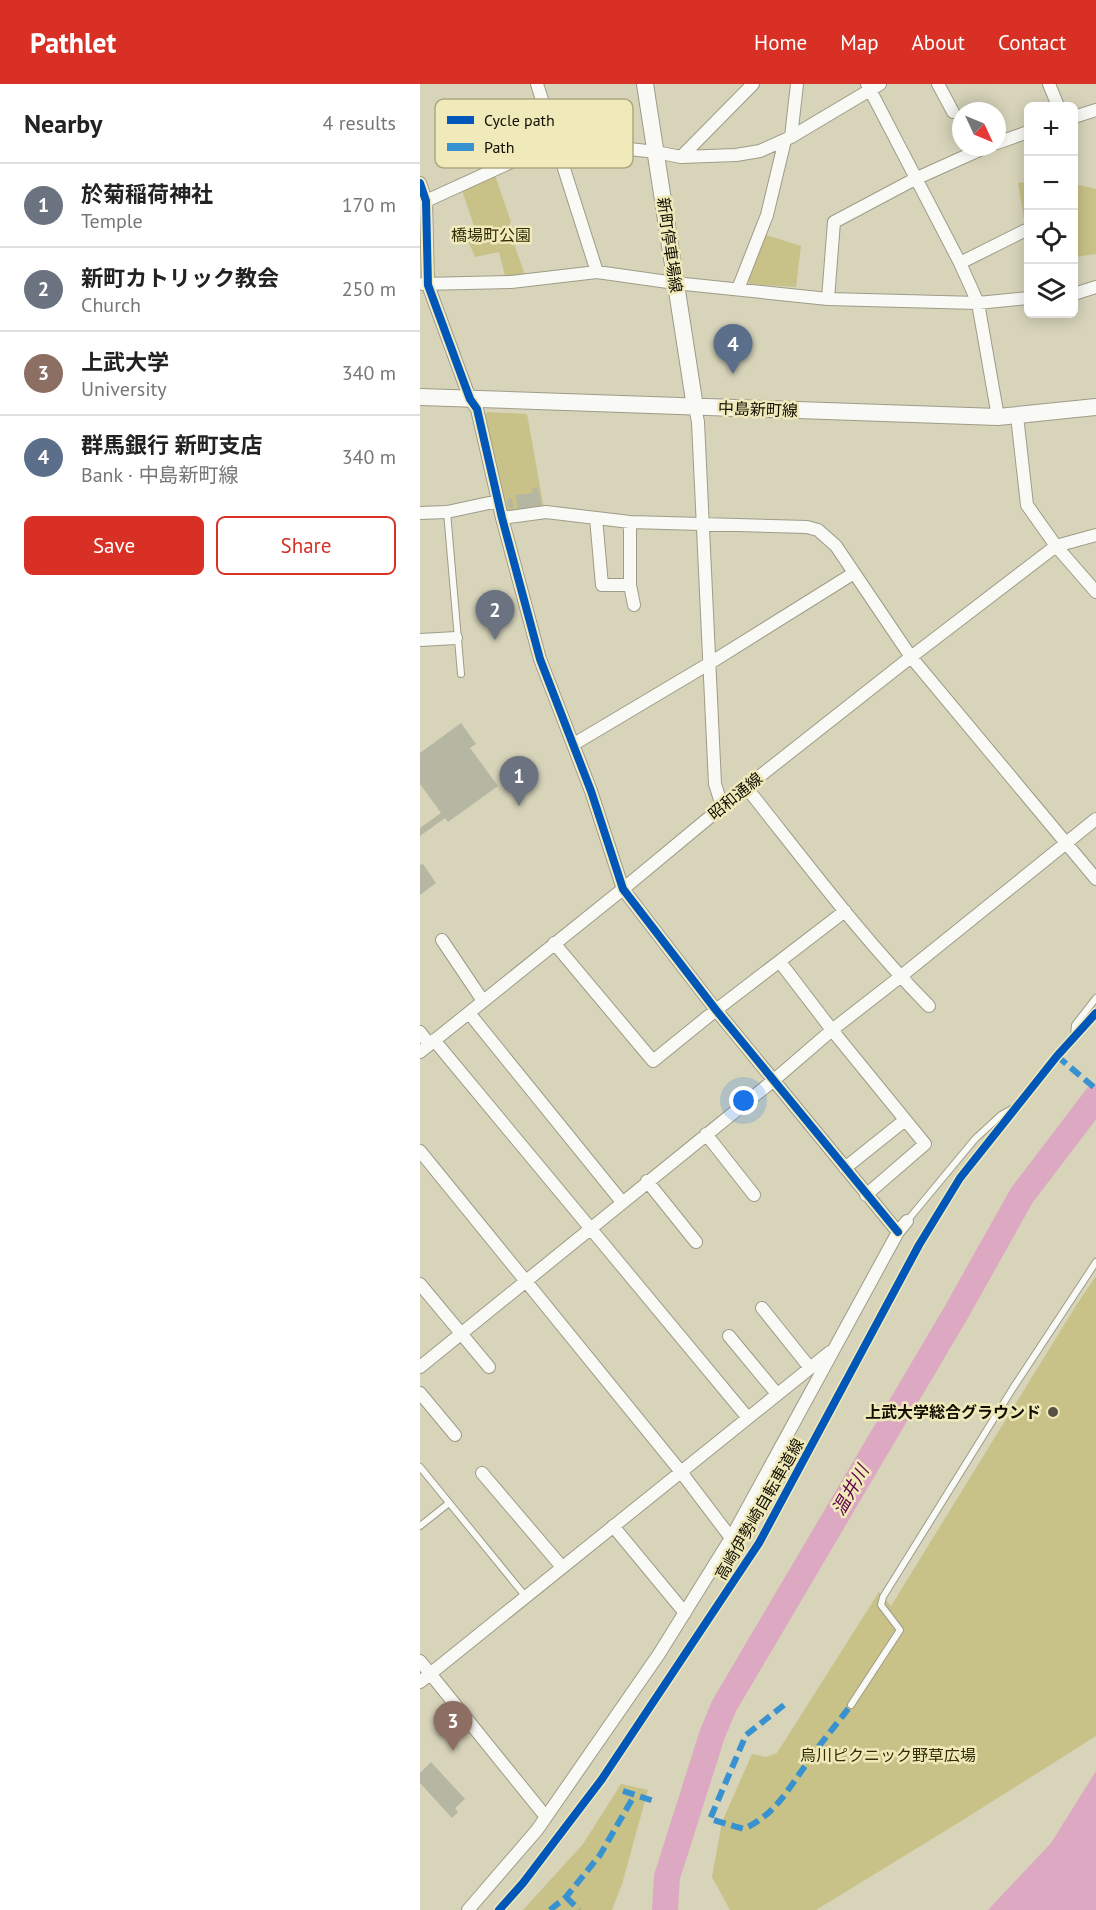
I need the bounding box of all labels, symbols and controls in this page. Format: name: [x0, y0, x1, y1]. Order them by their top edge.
text: Pathlet: [30, 24, 116, 61]
text: Home: [754, 29, 807, 56]
text: Map: [840, 29, 879, 56]
text: About: [912, 29, 965, 56]
text: Contact: [998, 29, 1066, 56]
legend: [435, 99, 633, 168]
north arrow: [952, 102, 1006, 156]
map controls: [1024, 102, 1078, 318]
button: +: [1024, 102, 1078, 156]
text: Nearby: [24, 107, 102, 140]
text: 4 results: [323, 110, 396, 136]
text: Cycle path: [484, 110, 555, 130]
text: Path: [484, 137, 515, 157]
button: −: [1024, 156, 1078, 210]
text: 於菊稲荷神社: [81, 180, 213, 208]
text: 1: [38, 192, 49, 218]
text: 170 m: [342, 192, 396, 218]
street label: 新町停車場線: [653, 196, 687, 294]
text: Temple: [81, 208, 143, 234]
button: locate: [1024, 210, 1078, 264]
park label: 橋場町公園: [451, 225, 531, 245]
text: 新町カトリック教会: [81, 264, 279, 292]
button: layers: [1024, 264, 1078, 318]
text: 2: [38, 276, 49, 302]
text: 250 m: [342, 276, 396, 302]
text: Church: [81, 292, 141, 318]
pin: 4: [714, 324, 752, 374]
text: 上武大学: [81, 348, 169, 376]
text: 3: [38, 360, 49, 386]
text: 340 m: [342, 360, 396, 386]
text: University: [81, 376, 167, 402]
street label: 中島新町線: [718, 398, 798, 420]
text: 群馬銀行 新町支店: [81, 431, 263, 459]
text: 4: [38, 444, 49, 470]
text: 340 m: [342, 444, 396, 470]
text: Bank · 中島新町線: [81, 462, 239, 488]
button: Save: [24, 516, 204, 575]
button: Share: [216, 516, 396, 575]
pin: 2: [476, 590, 514, 640]
pin: 1: [500, 756, 538, 806]
street label: 昭和通線: [704, 768, 766, 824]
your location: [729, 1086, 758, 1115]
place label: 上武大学総合グラウンド: [865, 1402, 1041, 1422]
marker: 上武大学総合グラウンド: [1046, 1405, 1060, 1419]
street label: 高崎伊勢崎自転車道線: [710, 1435, 808, 1583]
water label: 温井川: [827, 1459, 874, 1519]
pin: 3: [434, 1702, 472, 1751]
park label: 烏川ピクニック野草広場: [800, 1745, 976, 1765]

